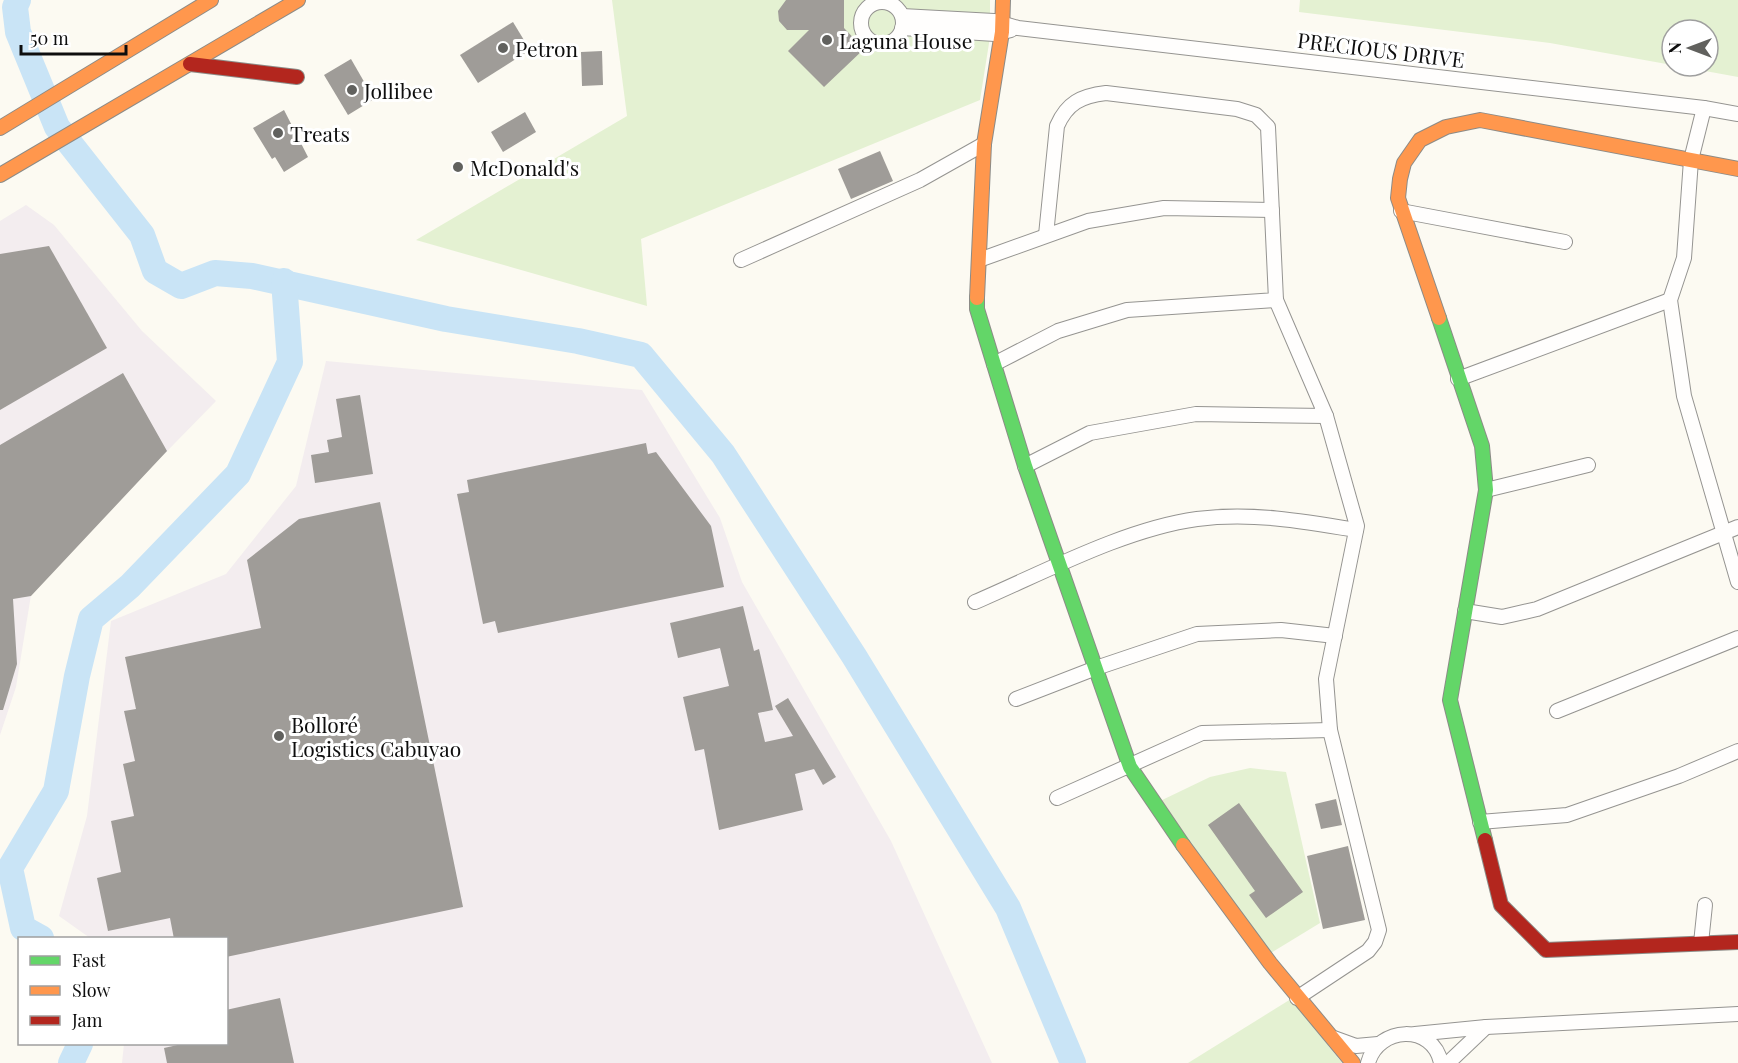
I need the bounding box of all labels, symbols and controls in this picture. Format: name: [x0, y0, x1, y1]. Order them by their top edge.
scale bar: [21, 18, 126, 56]
north arrow: [1660, 18, 1720, 78]
street label: PRECIOUS DRIVE: [1296, 25, 1466, 73]
text: 50 m: [30, 26, 69, 50]
place label: Laguna House: [839, 26, 972, 54]
marker: Laguna House: [820, 33, 834, 47]
place label: Petron: [515, 34, 579, 62]
marker: Petron: [496, 41, 510, 55]
text: N: [1664, 42, 1685, 54]
place label: Jollibee: [363, 76, 433, 104]
marker: Jollibee: [345, 83, 359, 97]
place label: Treats: [290, 119, 350, 147]
marker: Treats: [271, 126, 285, 140]
place label: McDonald's: [470, 153, 579, 181]
marker: McDonald's: [451, 160, 465, 174]
place label: Bolloré Logistics Cabuyao: [291, 710, 461, 762]
marker: Bolloré Logistics Cabuyao: [272, 729, 286, 743]
legend: [18, 937, 228, 1045]
text: Fast: [72, 948, 106, 972]
text: Slow: [72, 978, 110, 1002]
text: Jam: [71, 1008, 102, 1032]

